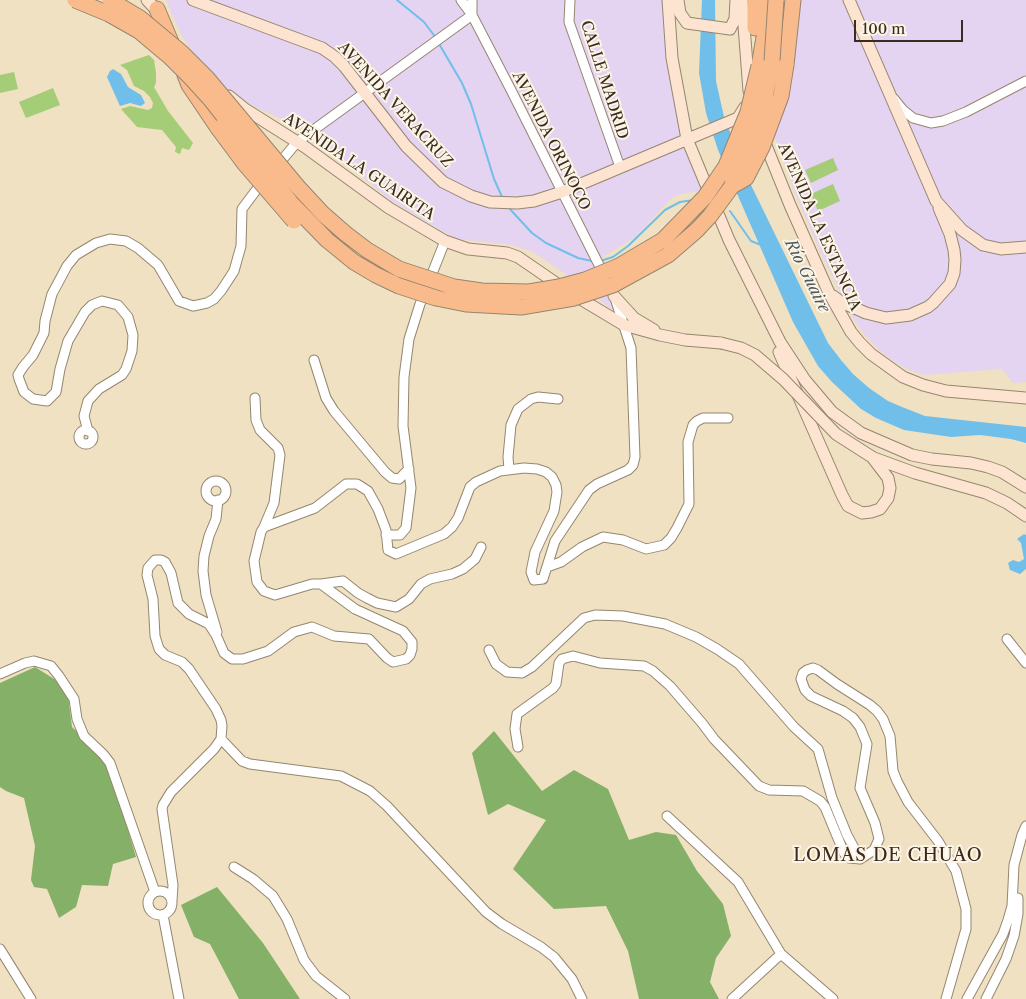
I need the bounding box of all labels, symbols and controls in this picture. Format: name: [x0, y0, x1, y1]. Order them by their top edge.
scale bar: [856, 10, 965, 42]
street label: CALLE MADRID: [576, 18, 632, 142]
text: 100 m: [862, 19, 905, 38]
street label: AVENIDA VERACRUZ: [334, 39, 456, 171]
street label: AVENIDA ORINOCO: [508, 68, 594, 214]
street label: AVENIDA LA GUAIRITA: [280, 110, 438, 224]
street label: AVENIDA LA ESTANCIA: [774, 140, 864, 314]
water label: Río Guaire: [780, 236, 834, 316]
district label: LOMAS DE CHUAO: [791, 845, 985, 867]

